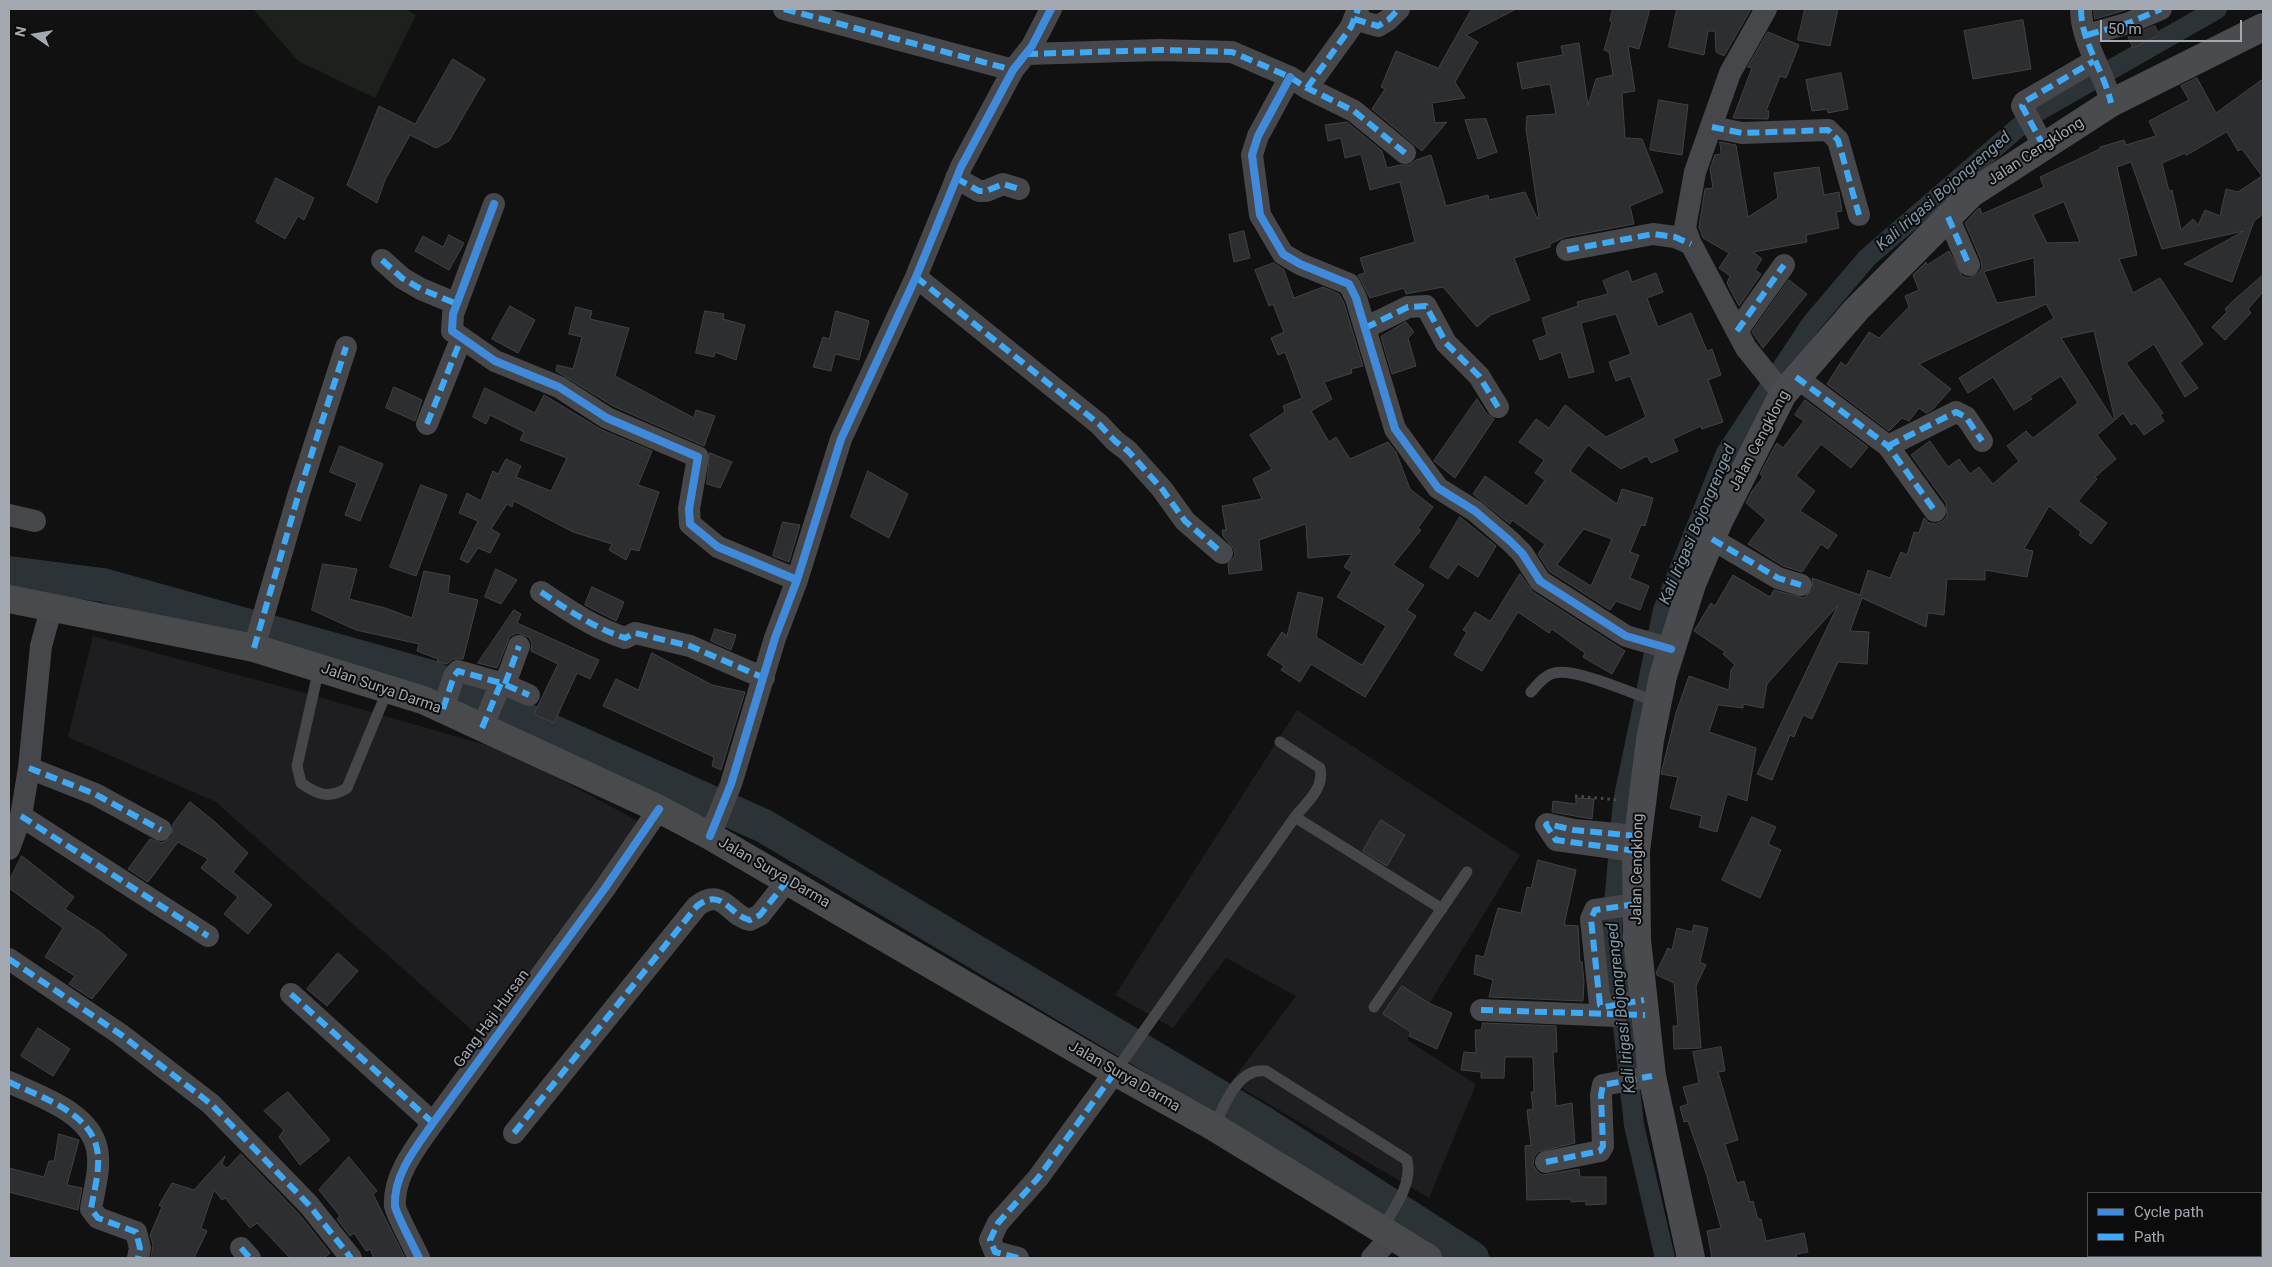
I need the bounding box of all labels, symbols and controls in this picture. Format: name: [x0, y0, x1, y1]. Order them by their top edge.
north arrow: [10, 10, 60, 60]
scale bar: [2102, 10, 2244, 42]
text: 50 m: [2108, 20, 2142, 38]
text: N: [11, 25, 29, 38]
street label: Jalan Cengklong: [1984, 114, 2088, 190]
water label: Kali Irigasi Bojongrenged: [1873, 128, 2015, 256]
street label: Jalan Cengklong: [1726, 388, 1794, 494]
water label: Kali Irigasi Bojongrenged: [1656, 442, 1740, 608]
street label: Jalan Surya Darma: [319, 660, 443, 718]
street label: Jalan Cengklong: [1628, 813, 1648, 925]
street label: Jalan Surya Darma: [715, 834, 833, 912]
water label: Kali Irigasi Bojongrenged: [1603, 922, 1641, 1094]
street label: Gang Haji Hursan: [450, 966, 534, 1072]
street label: Jalan Surya Darma: [1065, 1038, 1183, 1116]
legend: [2087, 1192, 2262, 1257]
text: Cycle path: [2134, 1203, 2204, 1221]
text: Path: [2134, 1228, 2165, 1246]

